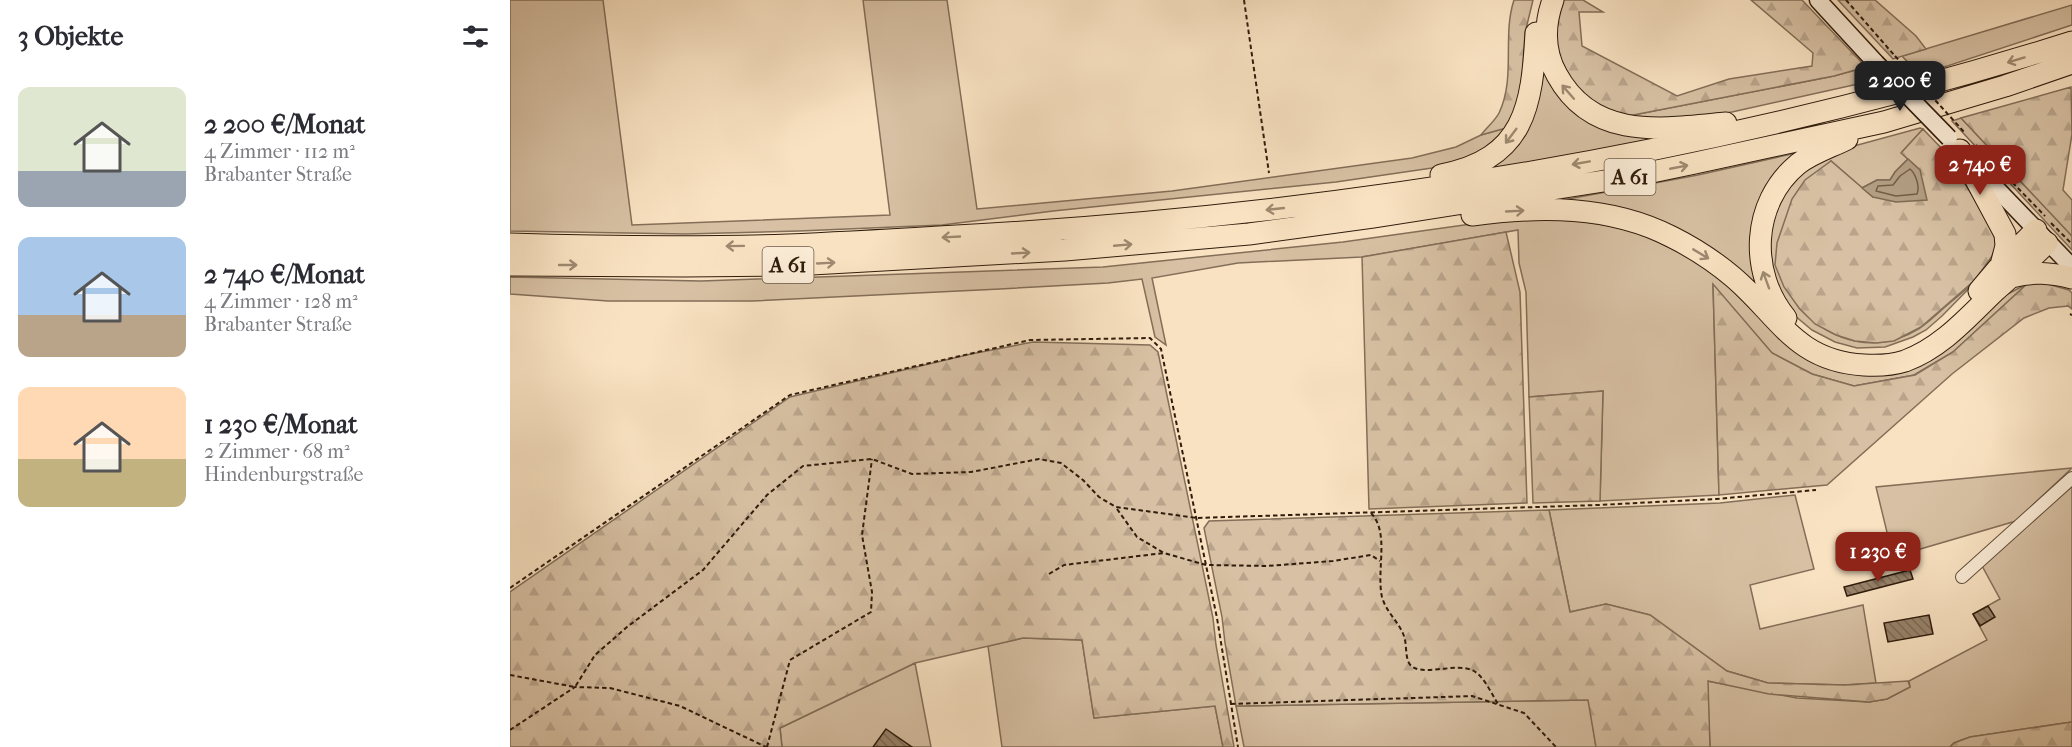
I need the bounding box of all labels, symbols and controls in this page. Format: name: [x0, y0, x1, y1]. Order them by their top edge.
icon: filters: [459, 20, 492, 53]
text: 3 Objekte: [18, 21, 123, 52]
one-way arrow: [2007, 55, 2026, 66]
pin: 2 200 €: [1845, 61, 1955, 112]
text: 2 200 €: [1868, 69, 1932, 92]
one-way arrow: [1561, 85, 1575, 100]
text: 2 200 €/Monat: [204, 109, 365, 140]
icon: home: [66, 111, 138, 183]
one-way arrow: [1505, 128, 1518, 144]
text: 4 Zimmer · 112 m²: [204, 140, 355, 163]
pin: 2 740 €: [1925, 145, 2035, 196]
text: 2 740 €: [1949, 153, 2011, 176]
one-way arrow: [1572, 158, 1592, 169]
road number: A 61: [1604, 159, 1656, 195]
one-way arrow: [1669, 161, 1688, 172]
text: Brabanter Straße: [204, 163, 352, 186]
one-way arrow: [1265, 204, 1285, 215]
one-way arrow: [1504, 205, 1524, 216]
one-way arrow: [941, 231, 961, 242]
one-way arrow: [1113, 239, 1133, 250]
one-way arrow: [725, 240, 745, 252]
road number: A 61: [762, 247, 814, 283]
one-way arrow: [1011, 247, 1031, 258]
one-way arrow: [1692, 248, 1709, 260]
one-way arrow: [816, 257, 836, 268]
text: 2 740 €/Monat: [204, 259, 365, 290]
one-way arrow: [558, 259, 578, 271]
icon: home: [66, 261, 138, 333]
one-way arrow: [1760, 272, 1771, 290]
text: 4 Zimmer · 128 m²: [204, 290, 358, 313]
text: Brabanter Straße: [204, 313, 352, 336]
text: 1 230 €/Monat: [204, 409, 357, 440]
icon: home: [66, 411, 138, 483]
text: 2 Zimmer · 68 m²: [204, 440, 350, 463]
text: Hindenburgstraße: [204, 463, 363, 486]
pin: 1 230 €: [1823, 532, 1933, 583]
text: 1 230 €: [1849, 540, 1907, 563]

